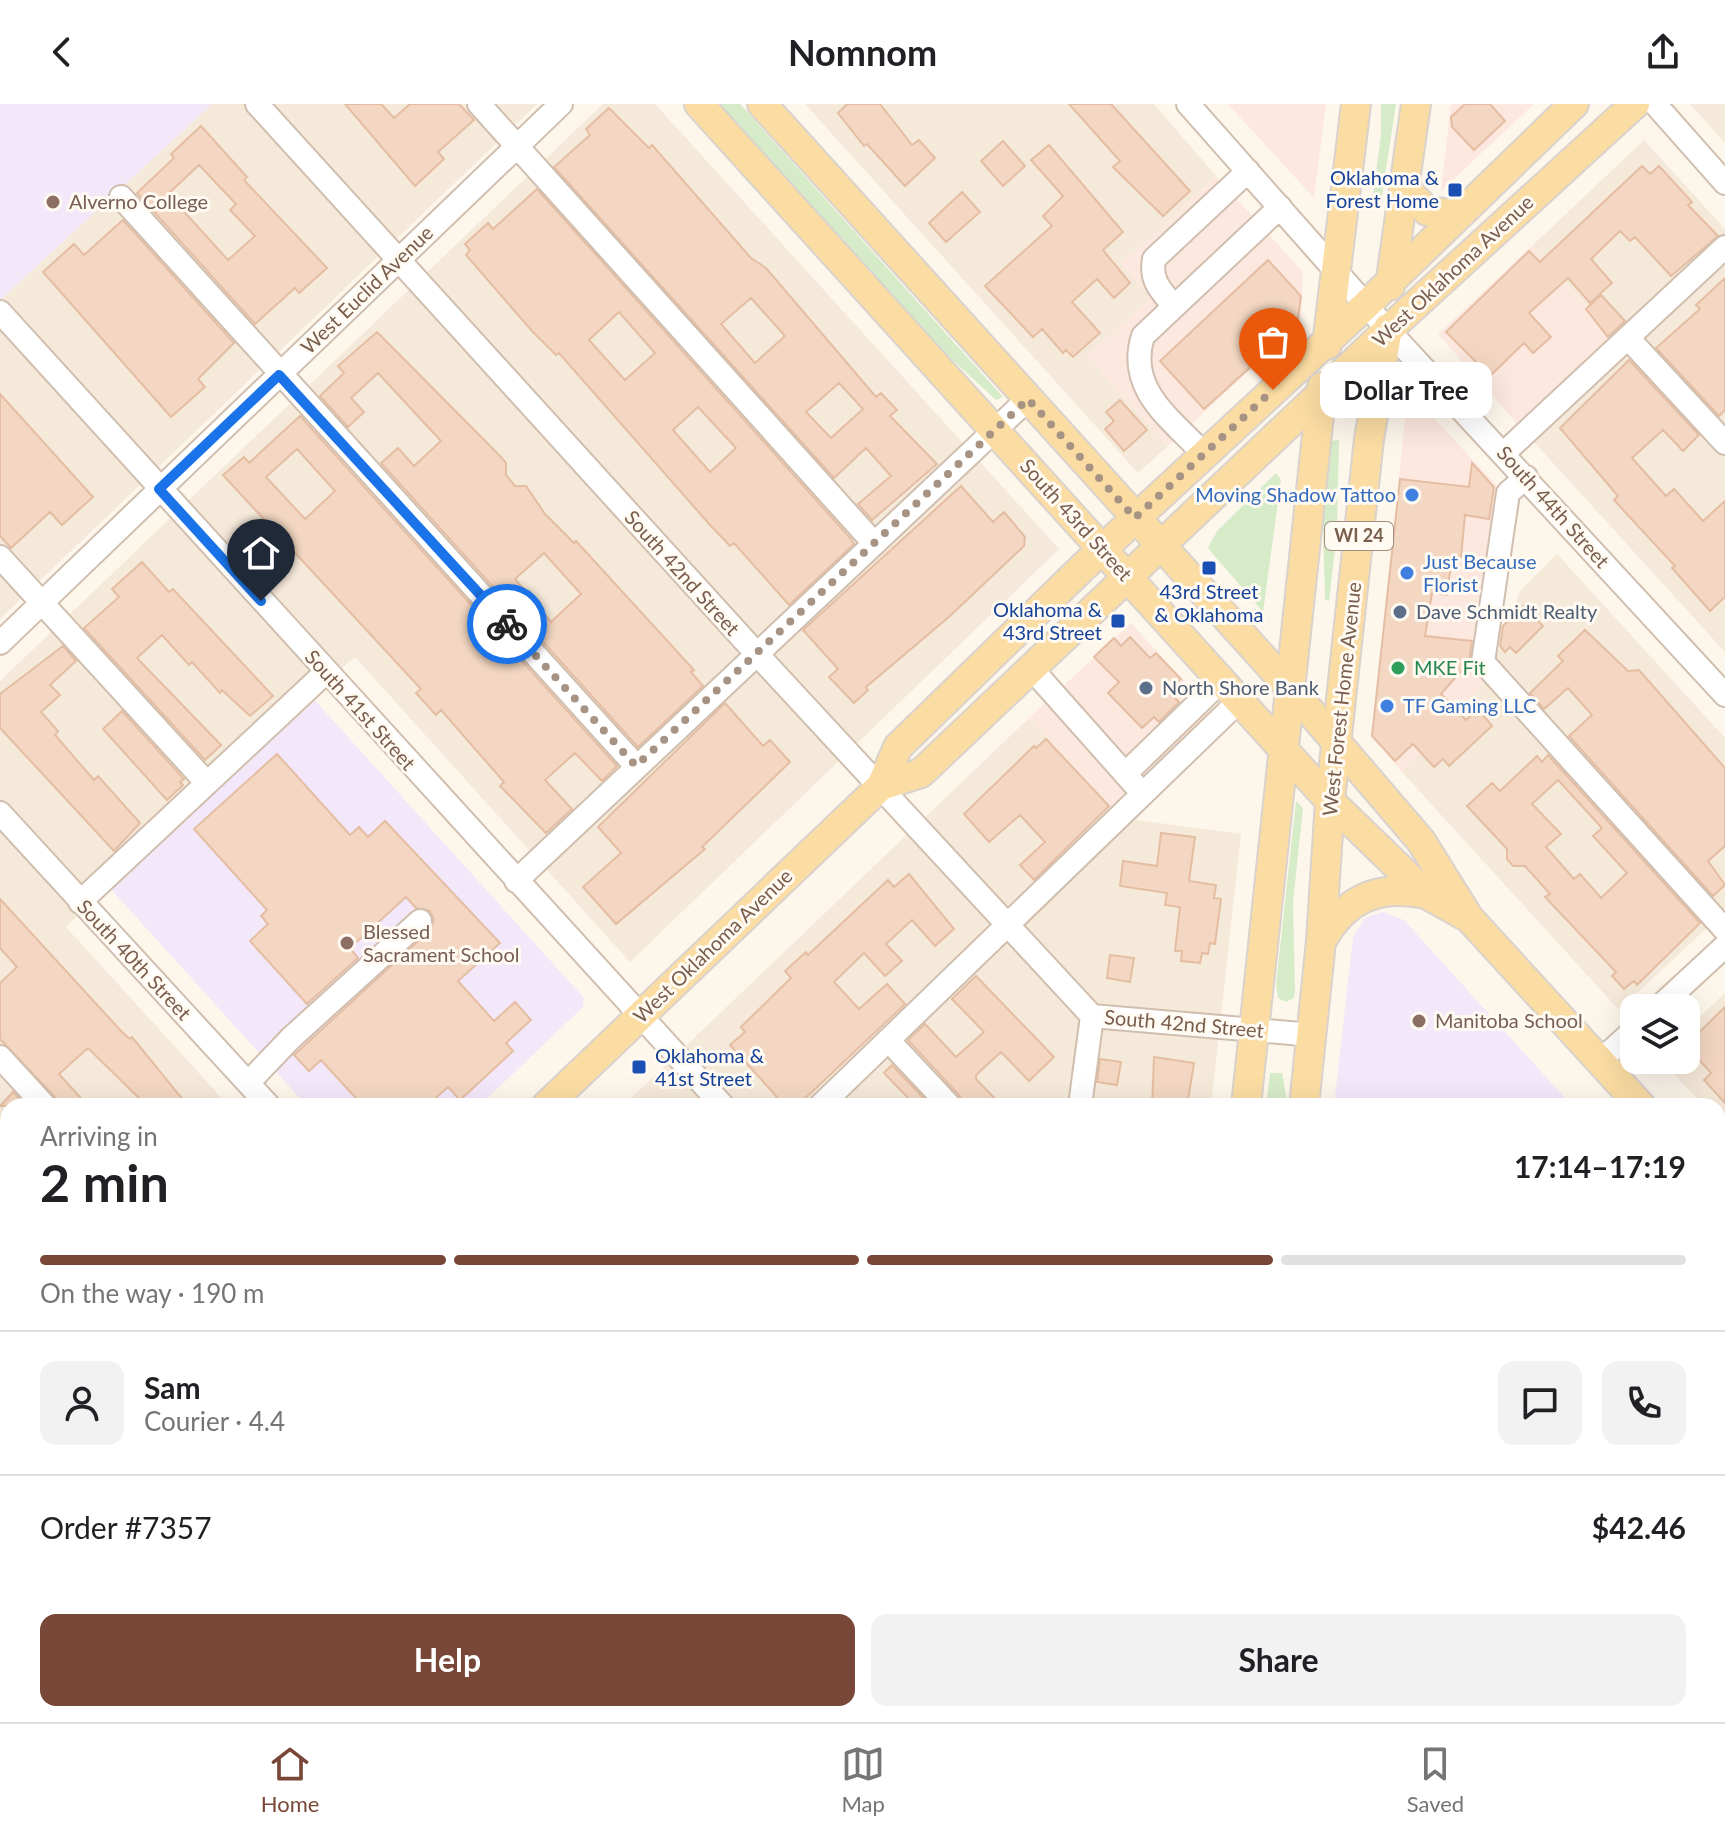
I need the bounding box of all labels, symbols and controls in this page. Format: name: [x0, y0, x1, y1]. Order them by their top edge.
icon: back: [40, 30, 84, 74]
text: Nomnom: [788, 30, 937, 74]
icon: share: [1641, 30, 1685, 74]
place label: Oklahoma & Forest Home: [1326, 165, 1440, 212]
marker: Oklahoma & Forest Home: [1446, 181, 1464, 199]
place label: Alverno College: [69, 189, 208, 213]
street label: West Oklahoma Avenue: [1367, 189, 1538, 351]
marker: Alverno College: [44, 193, 62, 211]
street label: West Euclid Avenue: [295, 220, 437, 358]
pin: [1239, 308, 1307, 390]
icon: bag: [1251, 320, 1295, 364]
callout: Dollar Tree: [1321, 362, 1493, 418]
text: Dollar Tree: [1343, 374, 1469, 406]
street label: South 44th Street: [1493, 440, 1615, 572]
street label: South 43rd Street: [1016, 453, 1138, 585]
place label: Moving Shadow Tattoo: [1195, 482, 1396, 506]
marker: Moving Shadow Tattoo: [1403, 486, 1421, 504]
street label: South 42nd Street: [620, 505, 745, 640]
pin: [227, 519, 295, 601]
road number: WI 24: [1325, 522, 1393, 550]
icon: home: [239, 531, 283, 575]
place label: Just Because Florist: [1423, 549, 1536, 596]
marker: 43rd Street & Oklahoma: [1200, 559, 1218, 577]
marker: Just Because Florist: [1398, 564, 1416, 582]
place label: 43rd Street & Oklahoma: [1155, 579, 1263, 626]
street label: West Forest Home Avenue: [1317, 581, 1365, 817]
courier: [467, 584, 547, 664]
place label: Oklahoma & 43rd Street: [993, 597, 1103, 644]
place label: Dave Schmidt Realty: [1416, 599, 1598, 623]
icon: bike: [485, 602, 529, 646]
marker: Dave Schmidt Realty: [1391, 603, 1409, 621]
marker: Oklahoma & 43rd Street: [1109, 612, 1127, 630]
street label: South 41st Street: [300, 644, 421, 774]
place label: MKE Fit: [1414, 655, 1486, 679]
marker: MKE Fit: [1389, 659, 1407, 677]
place label: North Shore Bank: [1162, 675, 1320, 699]
marker: North Shore Bank: [1137, 679, 1155, 697]
place label: TF Gaming LLC: [1403, 693, 1536, 717]
marker: TF Gaming LLC: [1378, 697, 1396, 715]
street label: West Oklahoma Avenue: [628, 863, 797, 1027]
street label: South 40th Street: [73, 894, 197, 1025]
place label: Blessed Sacrament School: [363, 919, 519, 966]
marker: Blessed Sacrament School: [338, 934, 356, 952]
map controls: [1620, 994, 1700, 1074]
button: layers: [1620, 994, 1700, 1074]
street label: South 42nd Street: [1103, 1004, 1265, 1042]
place label: Manitoba School: [1435, 1008, 1583, 1032]
marker: Manitoba School: [1410, 1012, 1428, 1030]
place label: Oklahoma & 41st Street: [655, 1043, 765, 1090]
marker: Oklahoma & 41st Street: [630, 1058, 648, 1076]
text: Arriving in: [40, 1120, 158, 1152]
text: 17:14–17:19: [1514, 1148, 1686, 1184]
text: 2 min: [40, 1151, 169, 1213]
text: On the way · 190 m: [40, 1277, 264, 1309]
button: person: [40, 1361, 124, 1445]
button: chat: [1498, 1361, 1582, 1445]
button: phone: [1602, 1361, 1686, 1445]
text: Sam: [144, 1369, 201, 1405]
text: Courier · 4.4: [144, 1405, 285, 1437]
text: Order #7357: [40, 1509, 212, 1545]
text: $42.46: [1592, 1509, 1686, 1545]
button: Help: [40, 1614, 855, 1706]
button: Share: [871, 1614, 1686, 1706]
tab: Home: [261, 1742, 319, 1817]
tab: Map: [841, 1742, 885, 1817]
tab: Saved: [1407, 1742, 1464, 1817]

